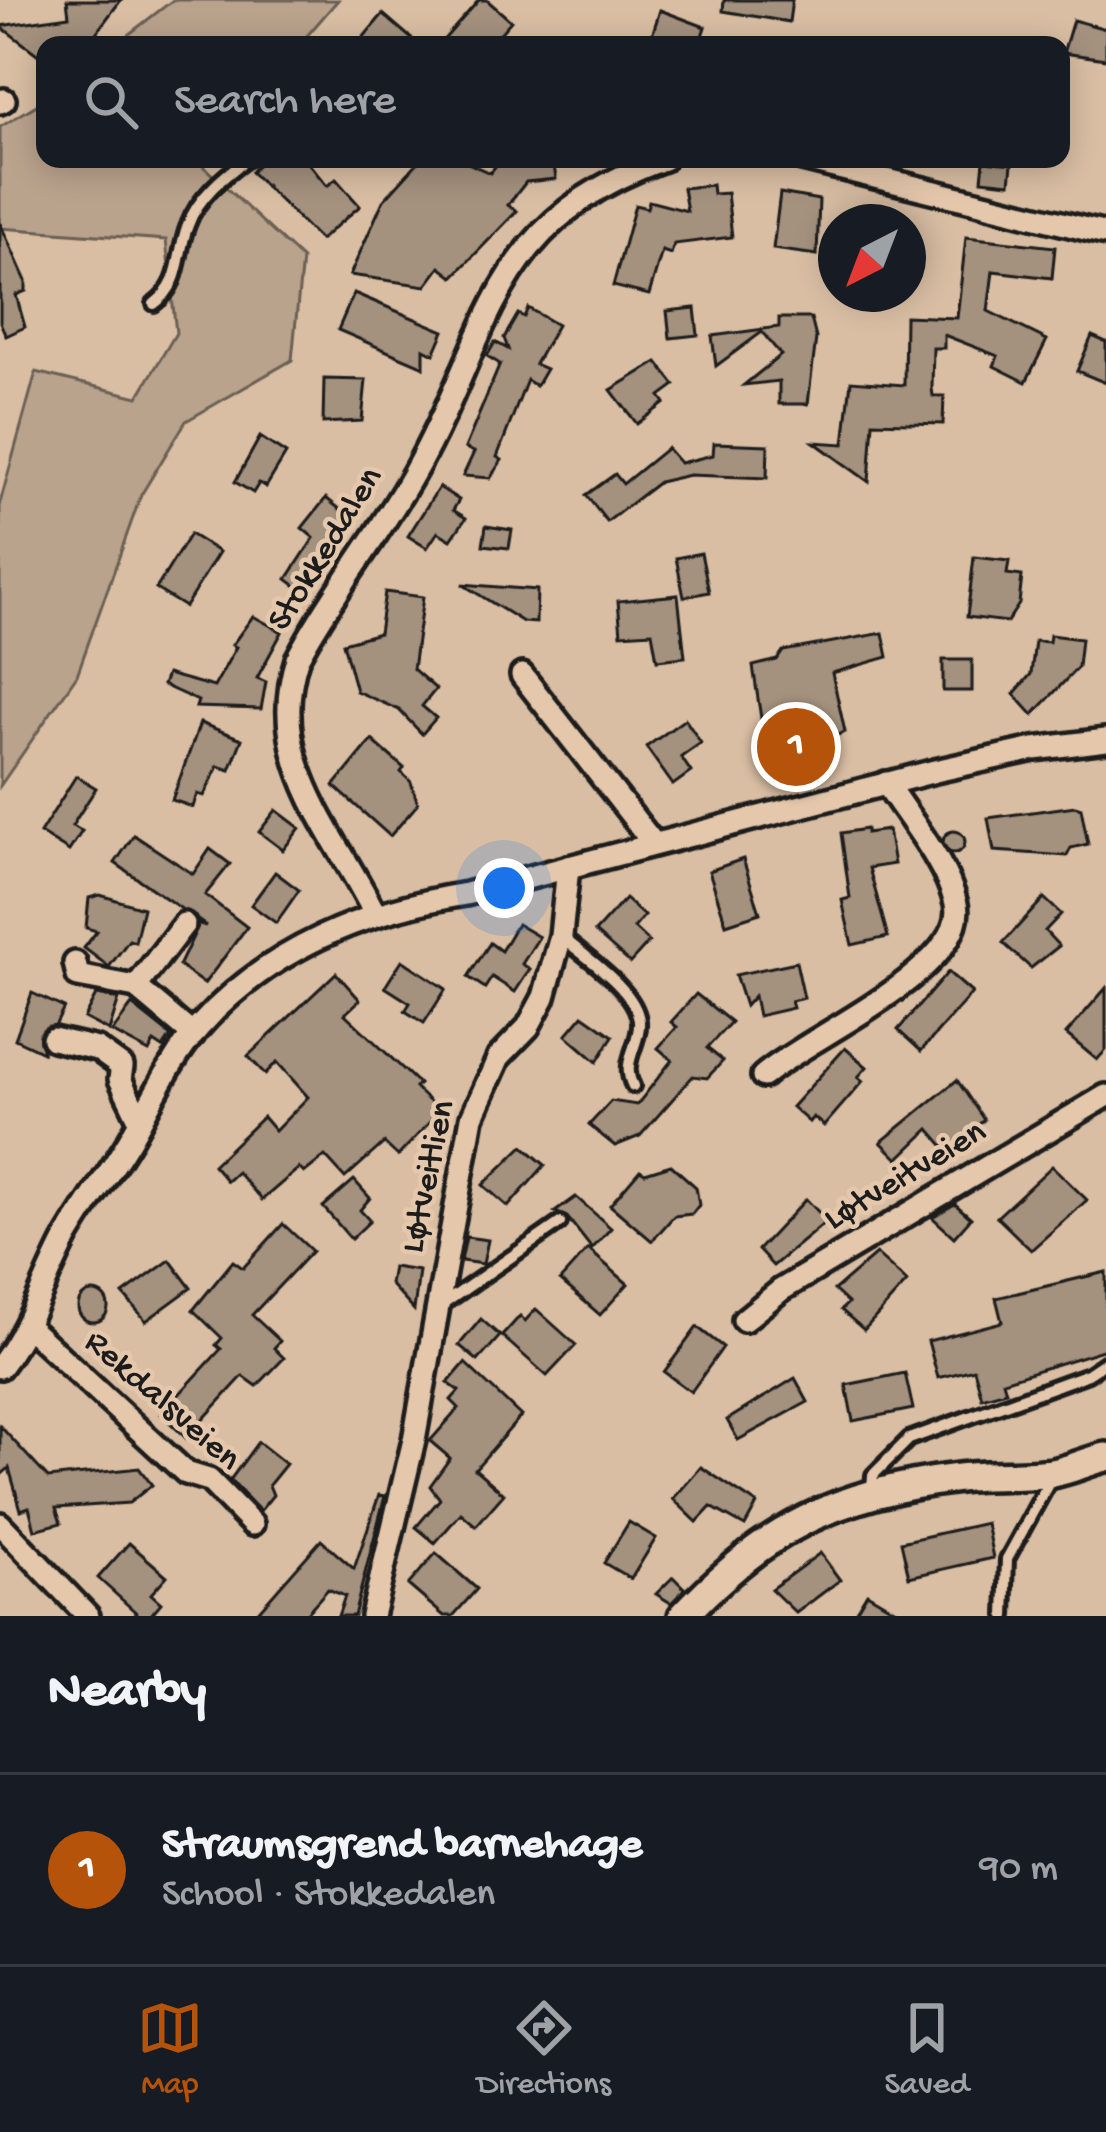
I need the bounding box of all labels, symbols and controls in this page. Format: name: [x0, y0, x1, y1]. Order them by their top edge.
search box: [36, 36, 1070, 168]
icon: search: [78, 69, 144, 135]
text: Search here: [174, 76, 396, 129]
north arrow: [818, 204, 926, 312]
street label: Stokkedalen: [260, 460, 394, 640]
pin: 1: [757, 702, 835, 792]
your location: [474, 858, 534, 918]
street label: Løtveitlien: [393, 1097, 467, 1257]
street label: Løtveitveien: [817, 1112, 995, 1242]
street label: Rekdalsveien: [74, 1322, 248, 1482]
text: Nearby: [48, 1664, 206, 1724]
text: Straumsgrend barnehage: [162, 1820, 642, 1873]
text: 1: [79, 1847, 95, 1893]
text: 90 m: [979, 1847, 1058, 1893]
text: School · Stokkedalen: [162, 1873, 495, 1919]
tab: Map: [137, 1995, 203, 2105]
tab: Directions: [477, 1995, 611, 2105]
tab: Saved: [885, 1995, 969, 2105]

